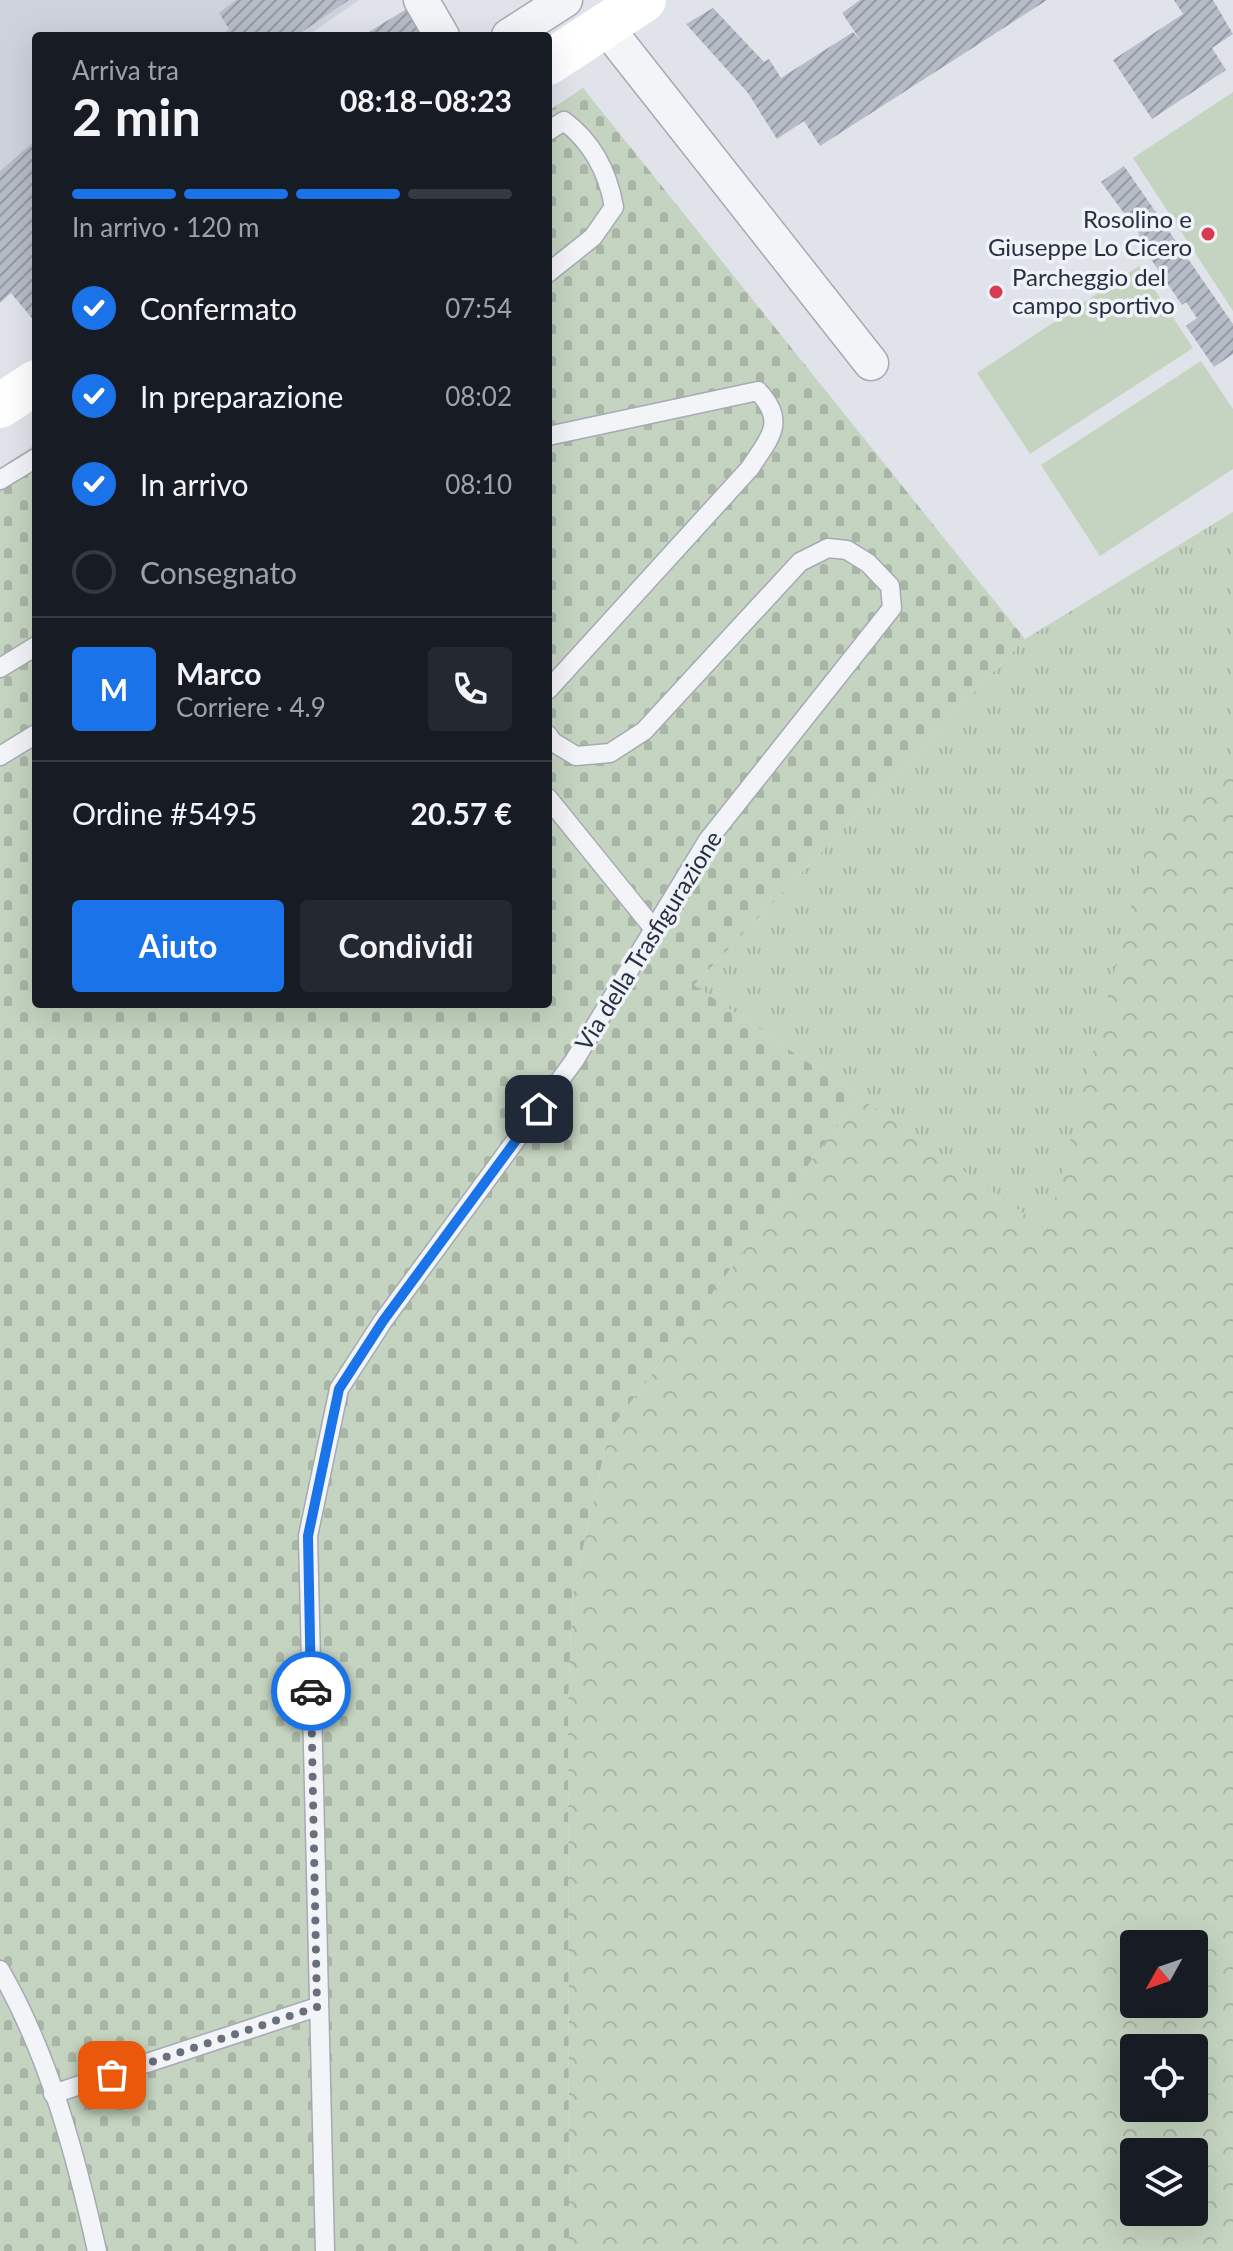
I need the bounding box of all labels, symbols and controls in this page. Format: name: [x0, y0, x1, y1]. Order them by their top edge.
text: Arriva tra: [72, 54, 179, 86]
text: 08:18–08:23: [340, 82, 512, 118]
text: 2 min: [72, 85, 201, 147]
place label: Rosolino e Giuseppe Lo Cicero: [988, 204, 1192, 261]
text: In arrivo · 120 m: [72, 211, 260, 243]
marker: Rosolino e Giuseppe Lo Cicero: [1199, 225, 1217, 243]
place label: Parcheggio del campo sportivo: [1012, 262, 1175, 319]
marker: Parcheggio del campo sportivo: [987, 283, 1005, 301]
icon: check: [72, 286, 116, 330]
text: Confermato: [140, 290, 297, 326]
text: 07:54: [445, 292, 512, 324]
icon: check: [72, 374, 116, 418]
text: In preparazione: [140, 378, 343, 414]
text: 08:02: [445, 380, 512, 412]
icon: check: [72, 462, 116, 506]
text: In arrivo: [140, 466, 249, 502]
text: 08:10: [445, 468, 512, 500]
text: Consegnato: [140, 554, 297, 590]
button: phone: [428, 647, 512, 731]
text: Marco: [176, 655, 261, 691]
text: M: [100, 671, 128, 707]
text: Corriere · 4.9: [176, 691, 326, 723]
text: Ordine #5495: [72, 795, 257, 831]
text: 20.57 €: [411, 795, 512, 831]
street label: Via della Trasfigurazione: [568, 825, 727, 1055]
button: Aiuto: [72, 900, 284, 992]
button: Condividi: [300, 900, 512, 992]
pin: [505, 1075, 573, 1143]
icon: home: [517, 1087, 561, 1131]
courier: [271, 1651, 351, 1731]
icon: car: [289, 1669, 333, 1713]
north arrow: [1120, 1930, 1208, 2018]
map controls: [1120, 1930, 1208, 2226]
button: locate: [1120, 2034, 1208, 2122]
pin: [78, 2041, 146, 2109]
icon: bag: [90, 2053, 134, 2097]
button: layers: [1120, 2138, 1208, 2226]

